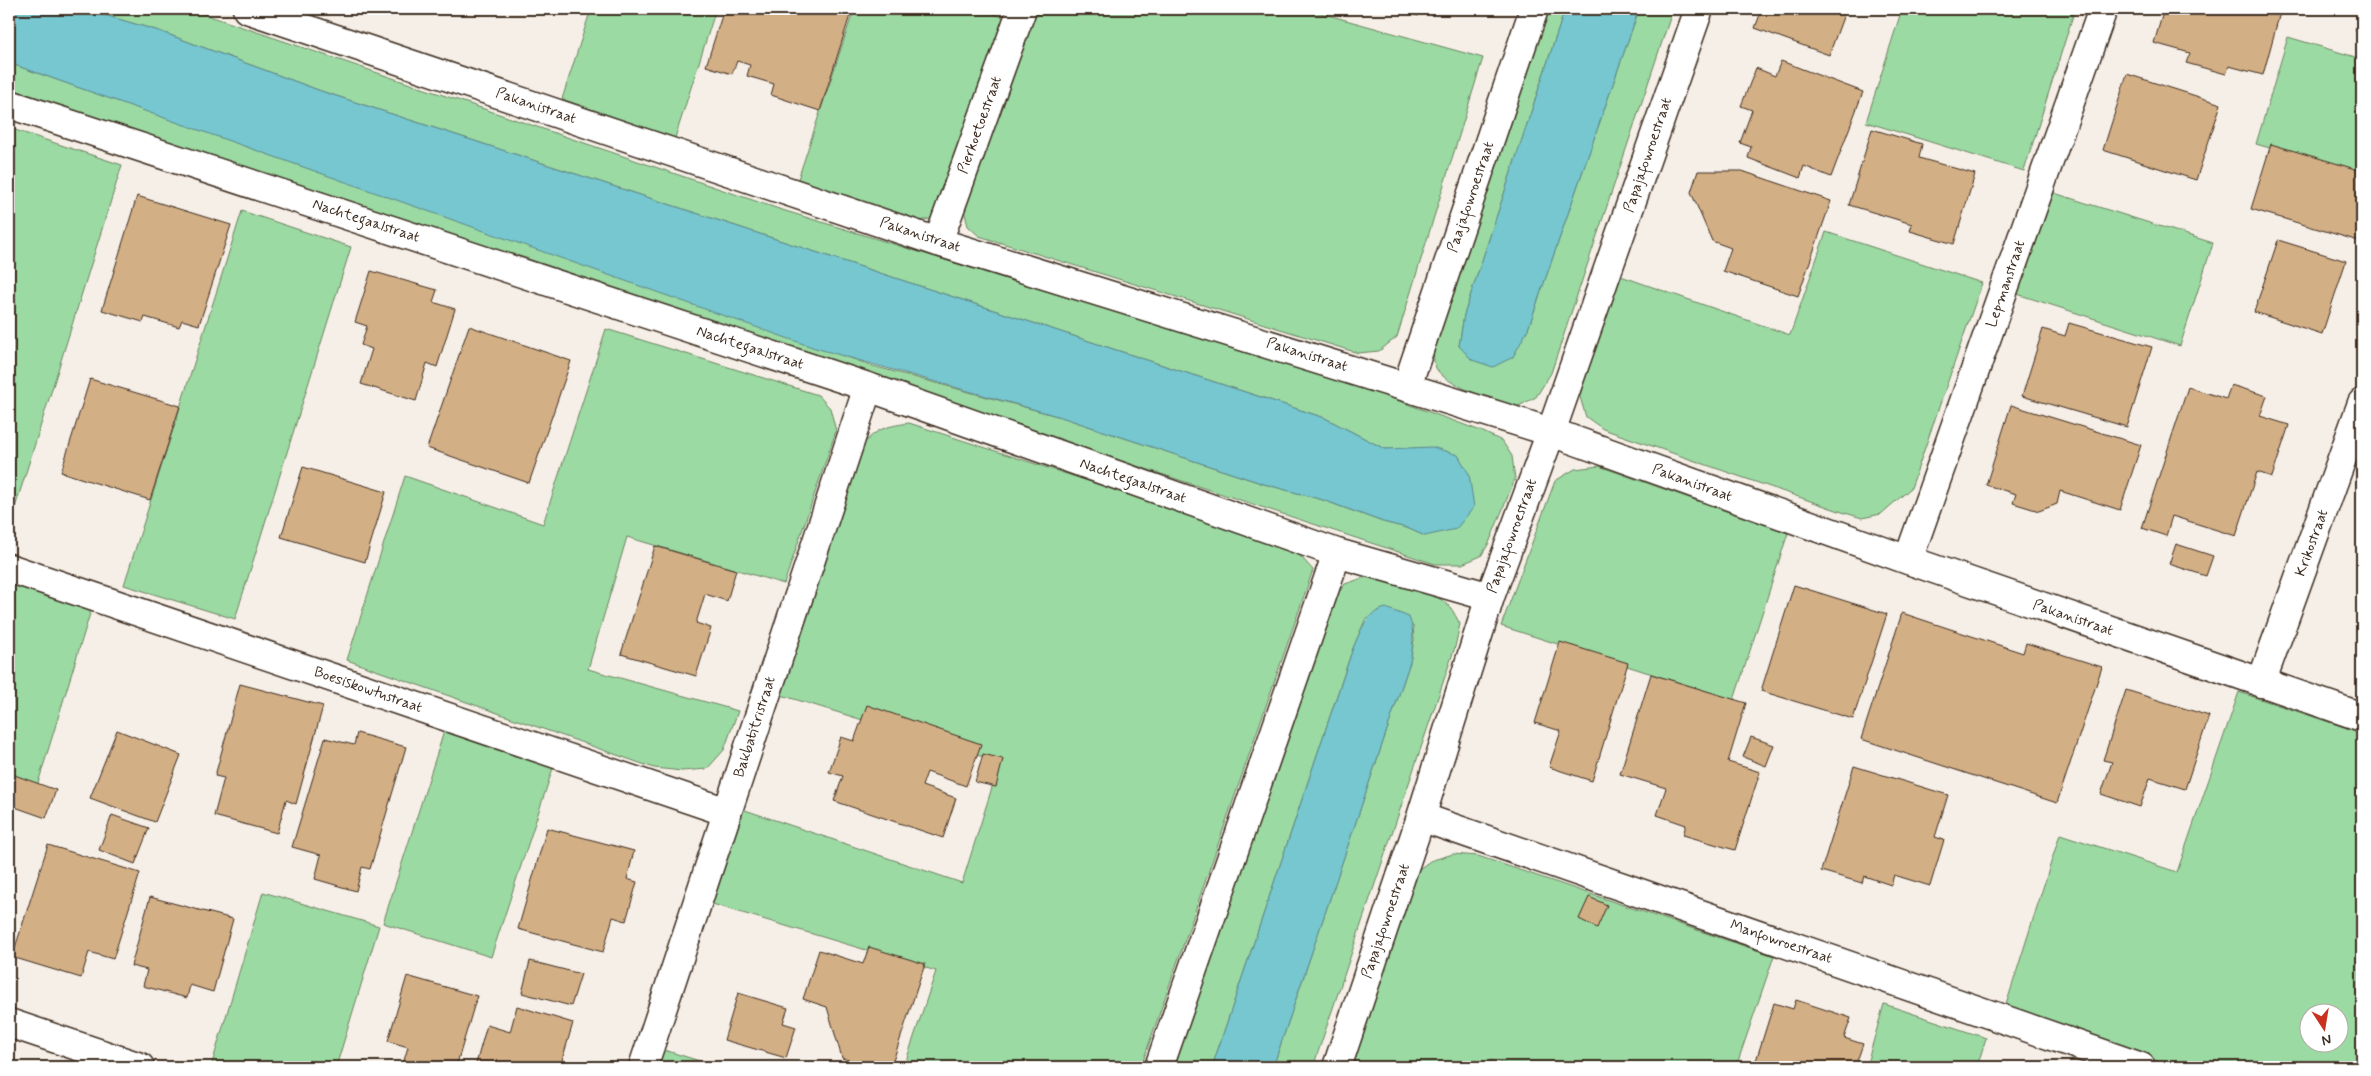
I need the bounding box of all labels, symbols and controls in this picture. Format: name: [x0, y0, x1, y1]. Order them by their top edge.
street label: Pierkoetoestraat: [953, 73, 1007, 177]
street label: Pakanistraat: [493, 83, 579, 129]
street label: Papajafowroestraat: [1619, 95, 1679, 216]
street label: Paajafowroestraat: [1443, 139, 1501, 256]
street label: Nachtegaalstraat: [310, 194, 422, 249]
street label: Pakanistraat: [877, 213, 963, 258]
street label: Lepmanstraat: [1982, 237, 2030, 330]
street label: Nachtegaalstraat: [694, 321, 806, 376]
street label: Pakanistraat: [1264, 333, 1350, 377]
street label: Nachtegaalstraat: [1077, 453, 1189, 510]
street label: Pakanistraat: [1649, 459, 1735, 507]
street label: Papajafowroestraat: [1482, 476, 1544, 597]
street label: Krikostraat: [2291, 506, 2334, 579]
street label: Pakanistraat: [2030, 595, 2116, 641]
street label: Boesiskowtustraat: [311, 662, 425, 718]
street label: Bakbatitristraat: [729, 673, 781, 780]
street label: Papajafowroestraat: [1357, 861, 1417, 982]
street label: Manfowroestraat: [1727, 915, 1835, 971]
north arrow: [2298, 1004, 2348, 1054]
text: N: [2320, 1030, 2333, 1050]

